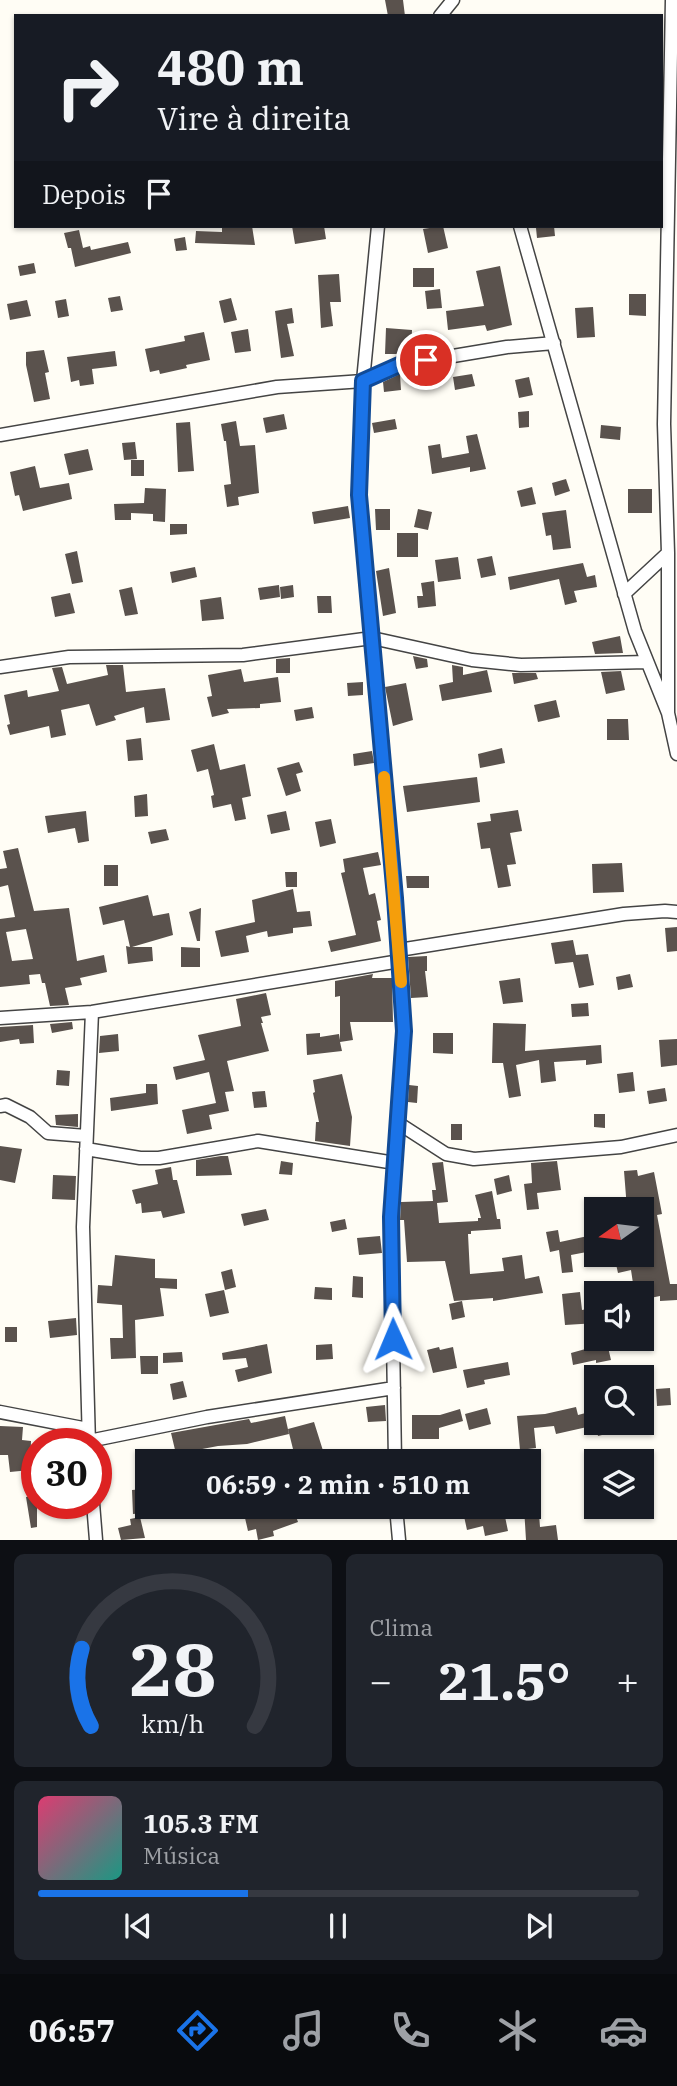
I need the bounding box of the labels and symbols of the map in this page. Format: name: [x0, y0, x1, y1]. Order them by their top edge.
pin: [396, 330, 456, 390]
north arrow: [584, 1197, 654, 1267]
position arrow: [356, 1302, 430, 1376]
speed limit sign: 30: [21, 1428, 112, 1519]

